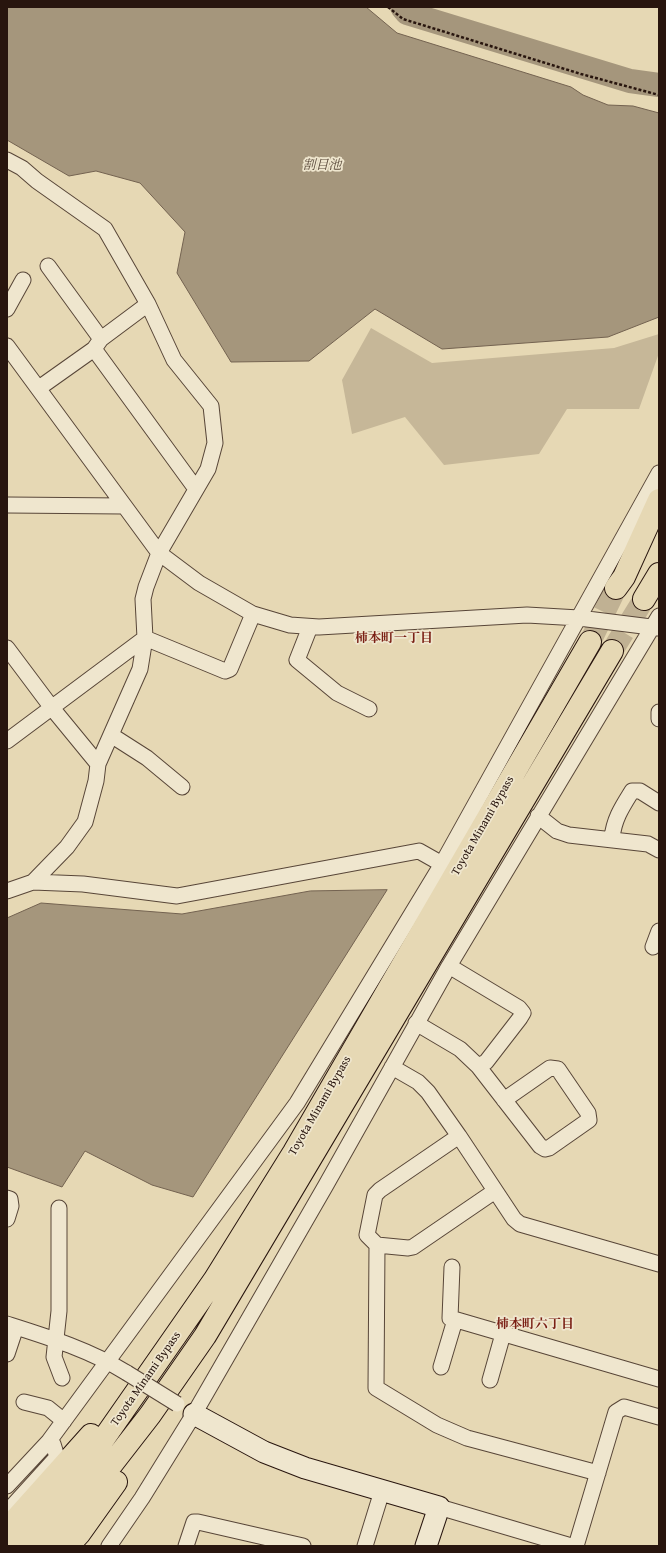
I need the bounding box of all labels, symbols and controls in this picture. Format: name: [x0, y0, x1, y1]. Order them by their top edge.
water label: 割目池: [303, 158, 341, 174]
district label: 柿本町一丁目: [355, 631, 433, 647]
street label: Toyota Minami Bypass: [449, 774, 517, 878]
street label: Toyota Minami Bypass: [286, 1054, 354, 1158]
district label: 柿本町六丁目: [496, 1317, 574, 1333]
street label: Toyota Minami Bypass: [108, 1329, 184, 1429]

